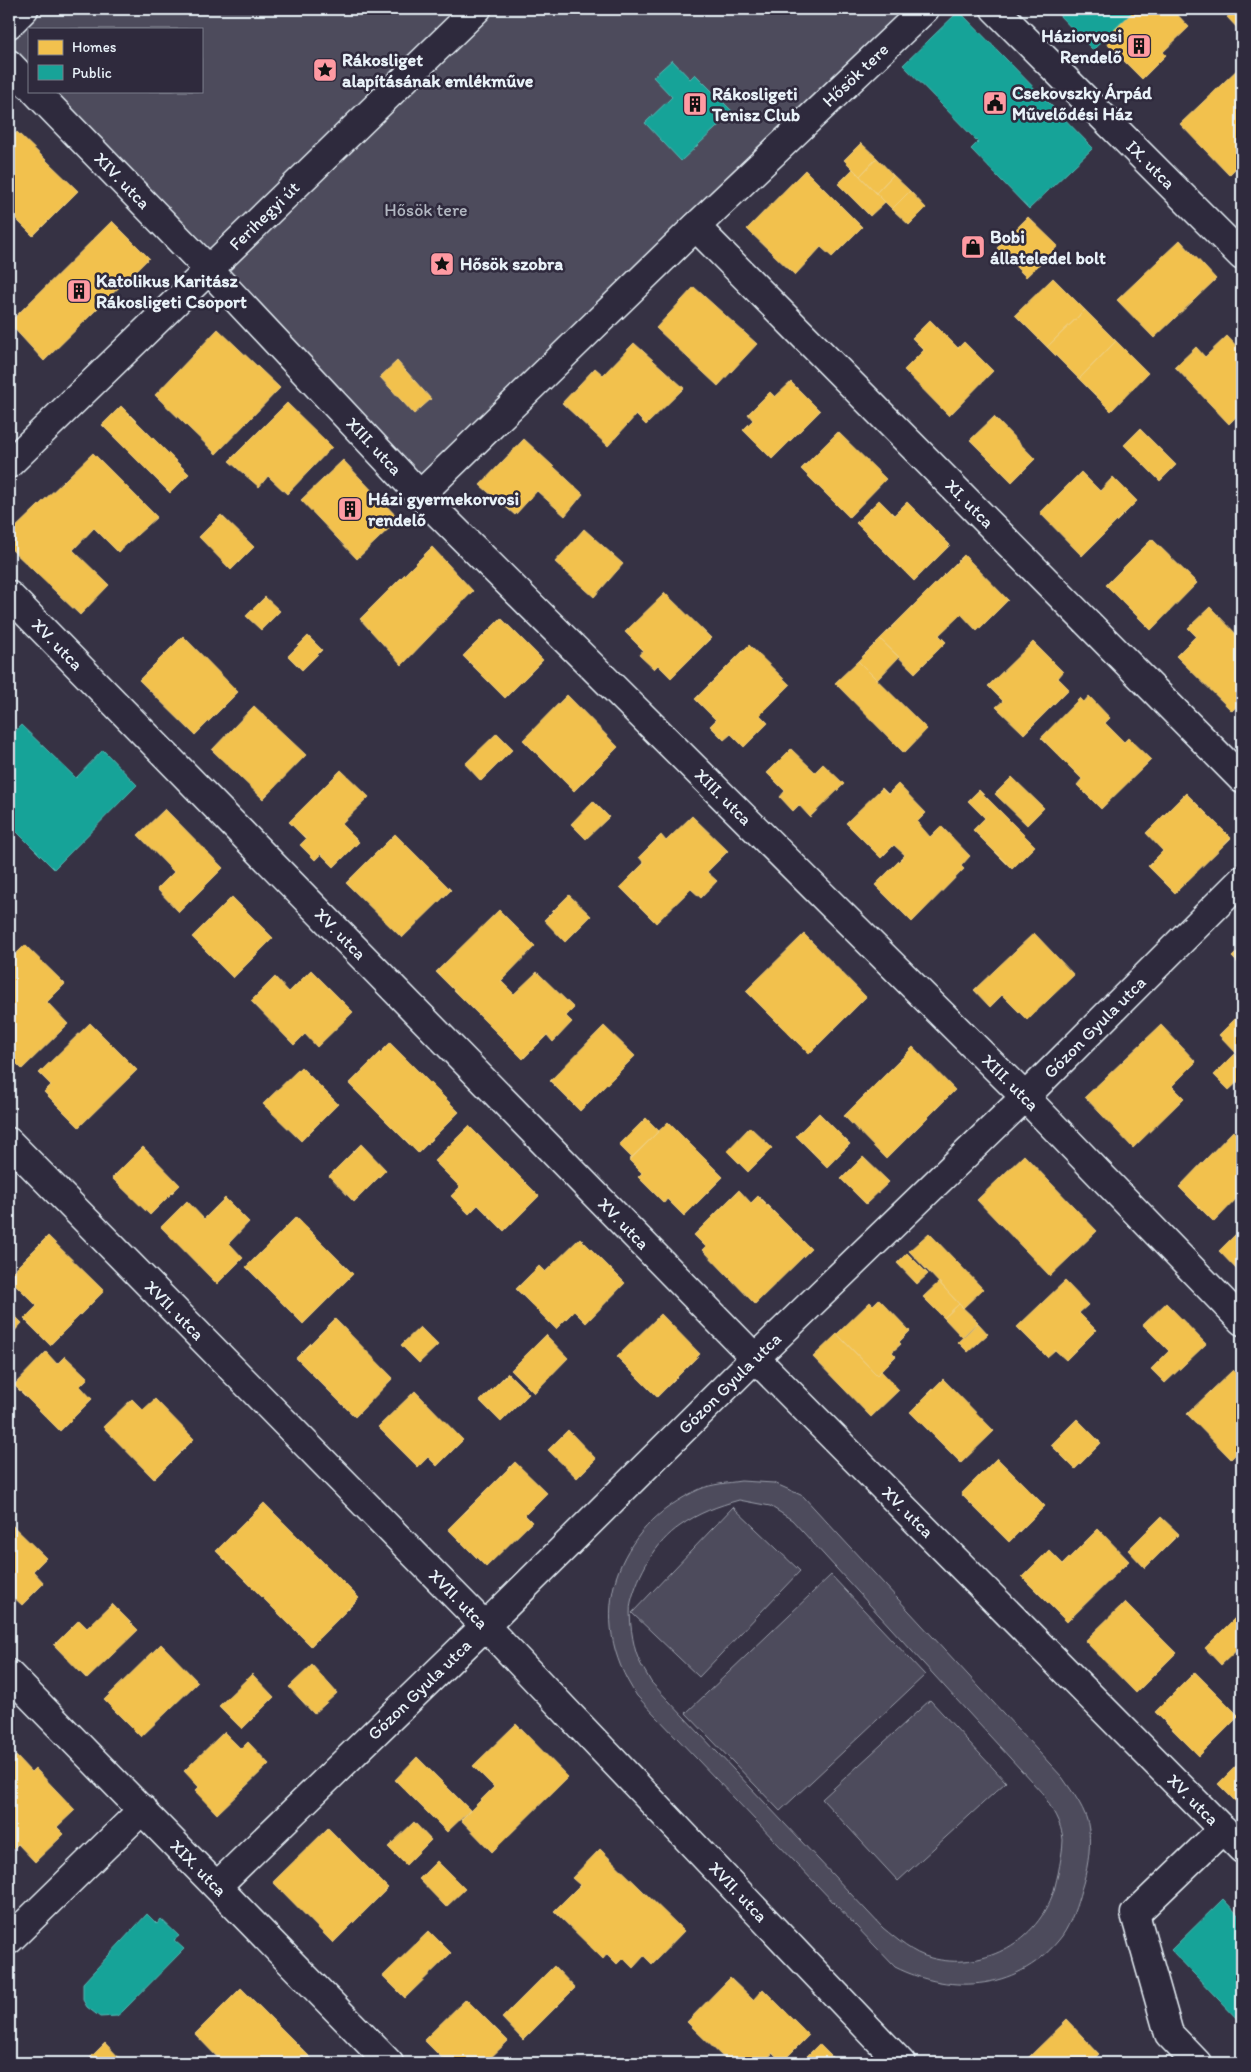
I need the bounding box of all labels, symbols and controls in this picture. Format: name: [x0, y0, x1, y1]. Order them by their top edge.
place label: Háziorvosi Rendelő: [1041, 25, 1122, 68]
legend: [28, 28, 202, 92]
building icon: Háziorvosi Rendelő: [1126, 33, 1152, 59]
text: Homes: [72, 38, 117, 56]
street label: Hősök tere: [818, 38, 893, 112]
place label: Rákosliget alapításának emlékműve: [342, 49, 534, 92]
place icon: Rákosliget alapításának emlékműve: [312, 57, 338, 83]
text: Public: [72, 64, 112, 82]
place label: Csekovszky Árpád Művelődési Ház: [1012, 82, 1153, 125]
place label: Rákosligeti Tenisz Club: [711, 83, 800, 126]
public building icon: Csekovszky Árpád Művelődési Ház: [982, 90, 1008, 116]
building icon: Rákosligeti Tenisz Club: [682, 91, 708, 117]
street label: IX. utca: [1121, 135, 1180, 194]
street label: XIV. utca: [89, 147, 155, 214]
street label: Ferihegyi út: [224, 176, 304, 255]
park label: Hősök tere: [384, 199, 468, 221]
place label: Bobi állateledel bolt: [990, 226, 1106, 269]
shop icon: Bobi állateledel bolt: [960, 234, 986, 260]
place icon: Hősök szobra: [429, 251, 455, 277]
place label: Hősök szobra: [460, 253, 563, 275]
place label: Katolikus Karitász Rákosligeti Csoport: [96, 270, 247, 313]
building icon: Katolikus Karitász Rákosligeti Csoport: [66, 278, 92, 304]
street label: XIII. utca: [341, 412, 407, 480]
street label: XI. utca: [940, 474, 999, 533]
place label: Házi gyermekorvosi rendelő: [368, 488, 519, 531]
building icon: Házi gyermekorvosi rendelő: [337, 496, 363, 522]
street label: XV. utca: [27, 614, 88, 675]
street label: XIII. utca: [690, 764, 757, 830]
street label: XV. utca: [310, 903, 371, 965]
street label: Gózon Gyula utca: [1039, 971, 1151, 1083]
street label: XIII. utca: [977, 1049, 1044, 1116]
street label: XV. utca: [593, 1193, 654, 1254]
street label: XVII. utca: [140, 1276, 209, 1345]
street label: Gózon Gyula utca: [674, 1328, 786, 1439]
street label: XV. utca: [877, 1481, 938, 1543]
street label: XVII. utca: [424, 1564, 493, 1634]
street label: Gózon Gyula utca: [363, 1634, 476, 1745]
street label: XV. utca: [1162, 1769, 1224, 1830]
street label: XIX. utca: [166, 1835, 231, 1901]
street label: XVII. utca: [704, 1857, 772, 1927]

